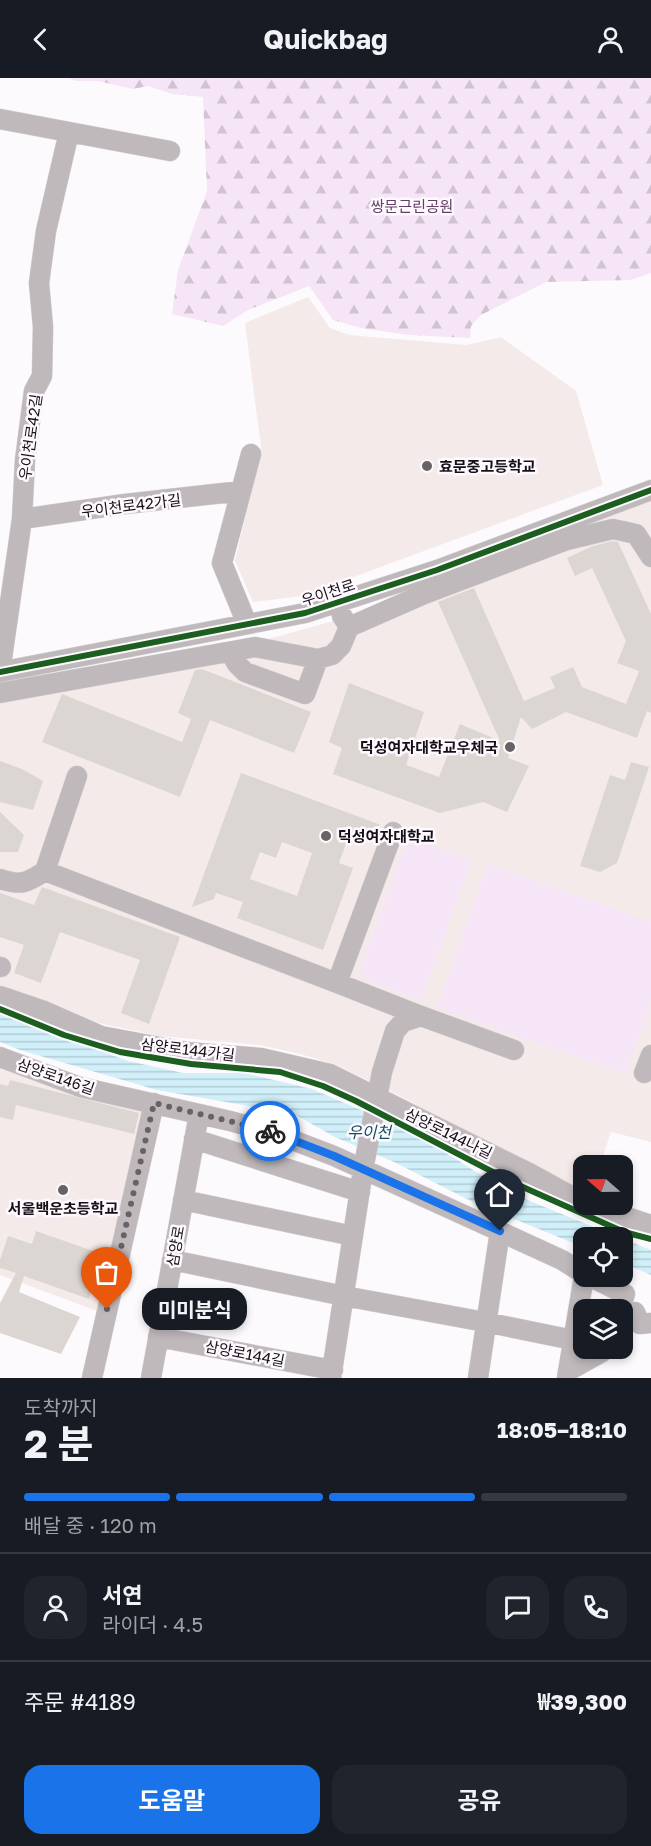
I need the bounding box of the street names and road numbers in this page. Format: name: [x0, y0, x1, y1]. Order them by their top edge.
street label: 우이천로42길: [15, 393, 45, 481]
street label: 우이천로42가길: [80, 490, 182, 520]
street label: 우이천로: [299, 575, 357, 609]
street label: 삼양로144가길: [140, 1034, 236, 1064]
street label: 삼양로146길: [15, 1054, 97, 1098]
street label: 삼양로144나길: [403, 1104, 495, 1162]
street label: 삼양로: [163, 1224, 187, 1268]
street label: 삼양로144길: [204, 1336, 286, 1370]

